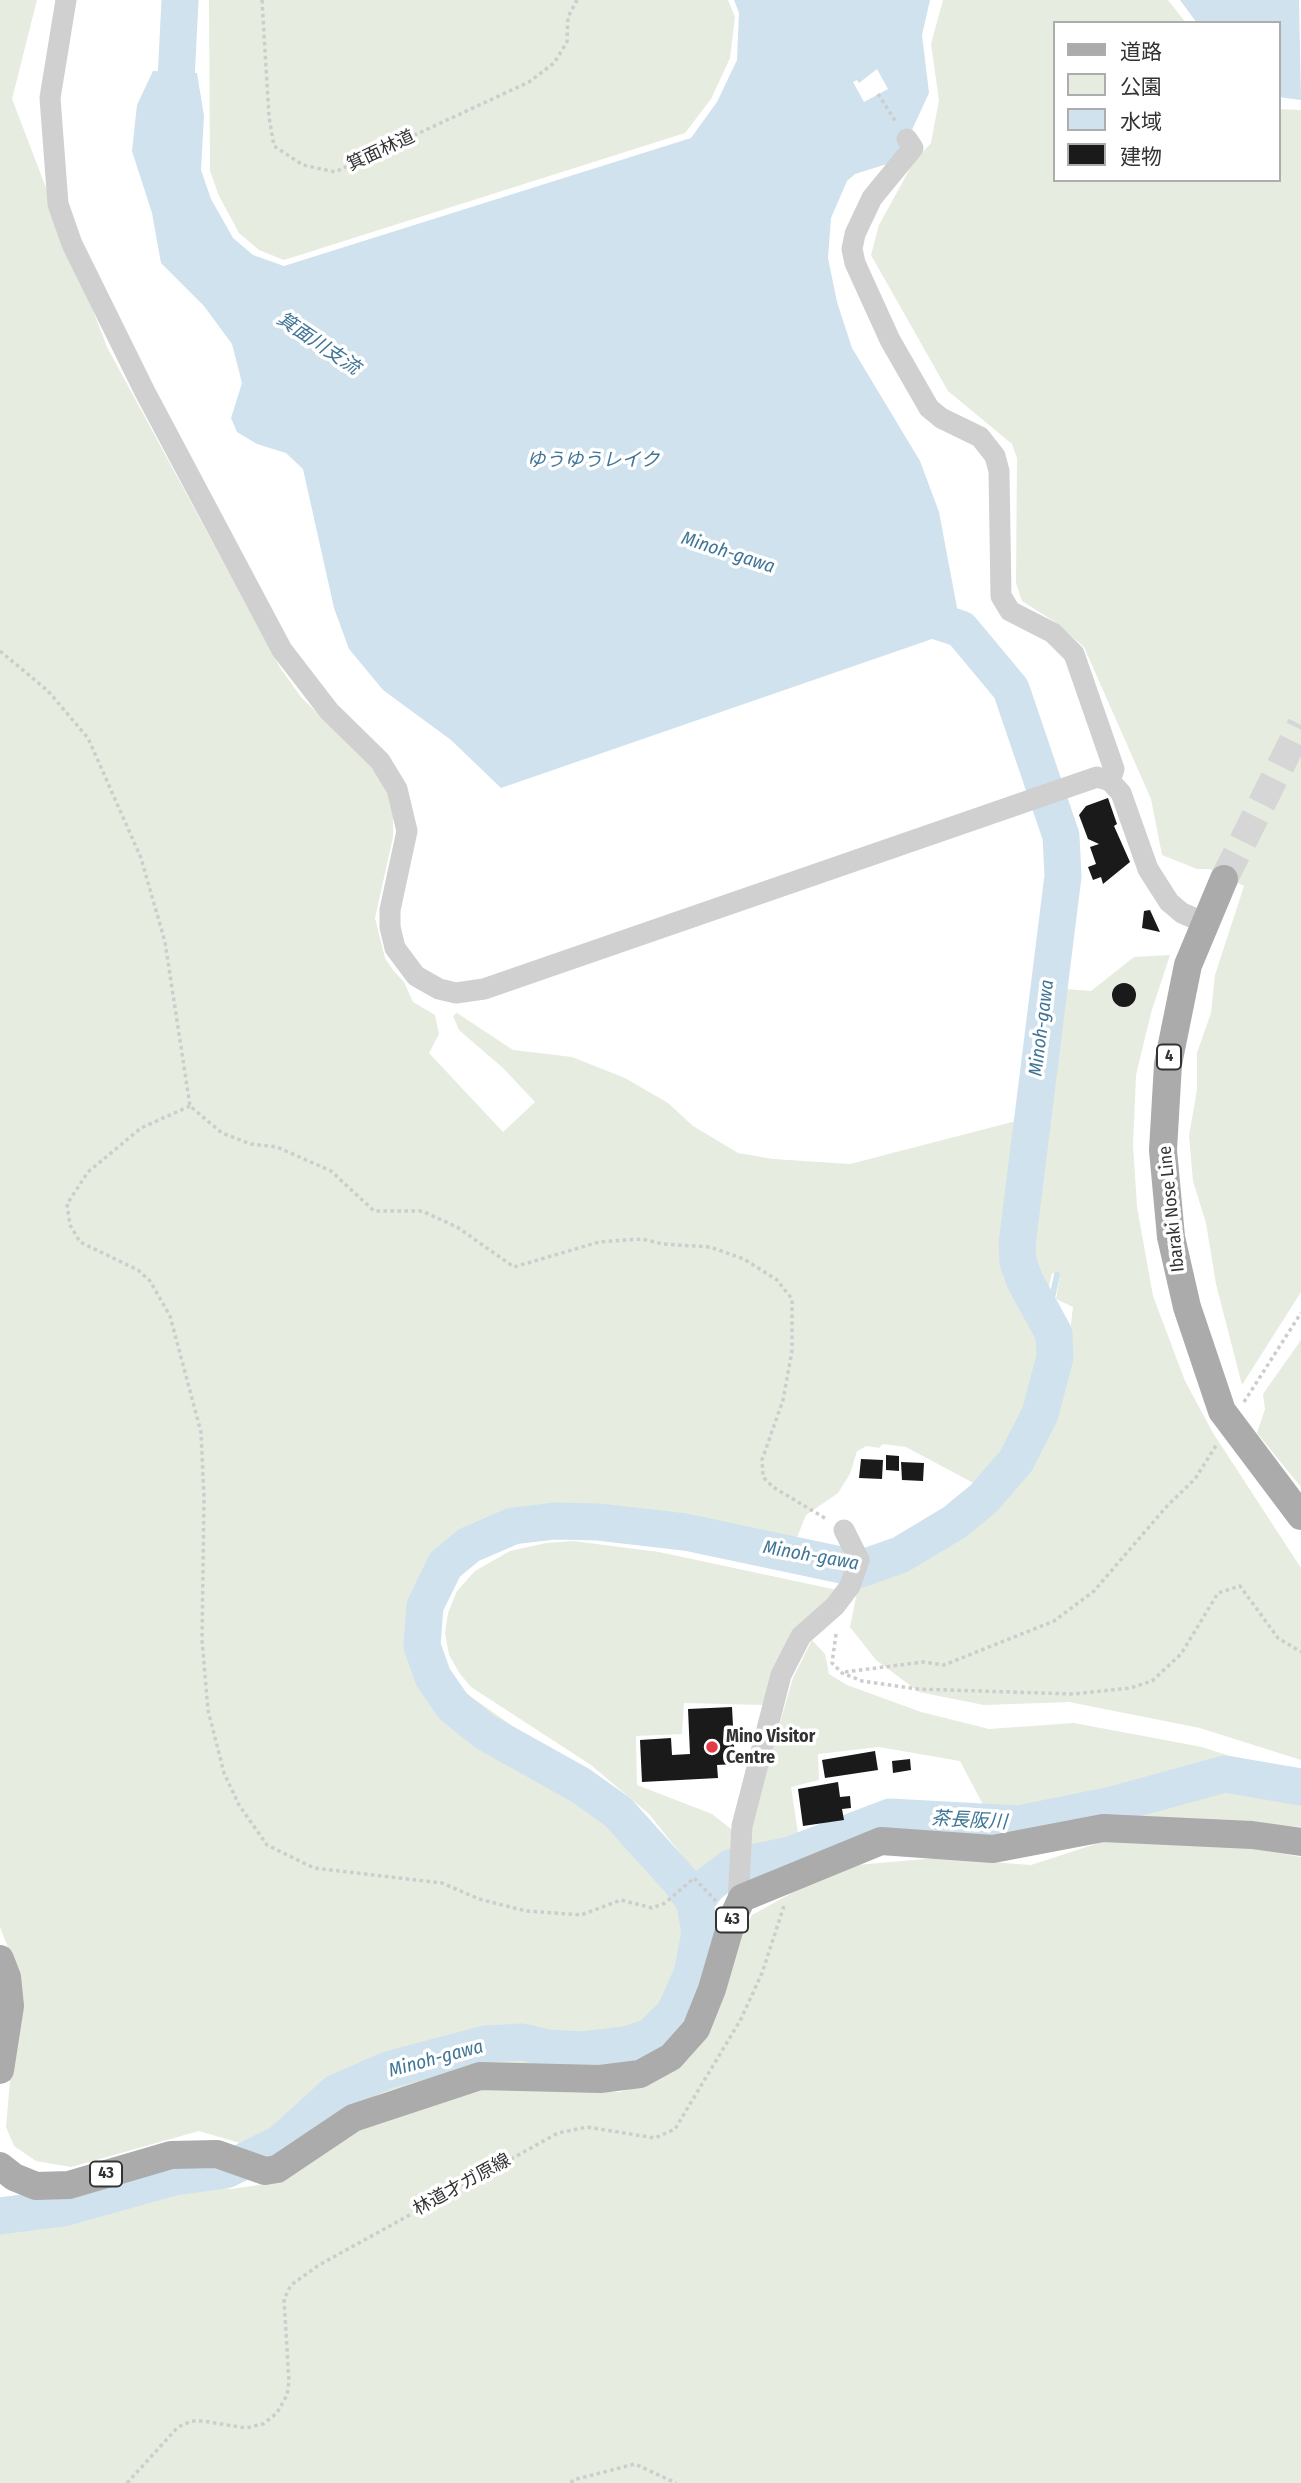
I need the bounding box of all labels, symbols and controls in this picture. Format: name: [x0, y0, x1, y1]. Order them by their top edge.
legend: [1052, 21, 1280, 182]
text: 道路: [1120, 39, 1162, 65]
text: 公園: [1120, 74, 1162, 100]
text: 水域: [1120, 109, 1162, 135]
street label: 箕面林道: [344, 126, 418, 176]
text: 建物: [1120, 144, 1162, 170]
water label: 箕面川支流: [272, 308, 364, 380]
water label: ゆうゆうレイク: [527, 450, 659, 472]
water label: Minoh-gawa: [678, 527, 778, 579]
water label: Minoh-gawa: [1025, 979, 1059, 1077]
road number: 4: [1157, 1044, 1181, 1070]
street label: Ibaraki Nose Line: [1155, 1145, 1189, 1273]
water label: Minoh-gawa: [761, 1536, 861, 1576]
place label: Mino Visitor Centre: [726, 1726, 815, 1768]
marker: Mino Visitor Centre: [704, 1739, 720, 1755]
water label: 茶長阪川: [930, 1808, 1008, 1834]
road number: 43: [716, 1908, 748, 1932]
water label: Minoh-gawa: [386, 2035, 486, 2083]
street label: 林道才ガ原線: [410, 2149, 514, 2221]
road number: 43: [90, 2162, 122, 2186]

